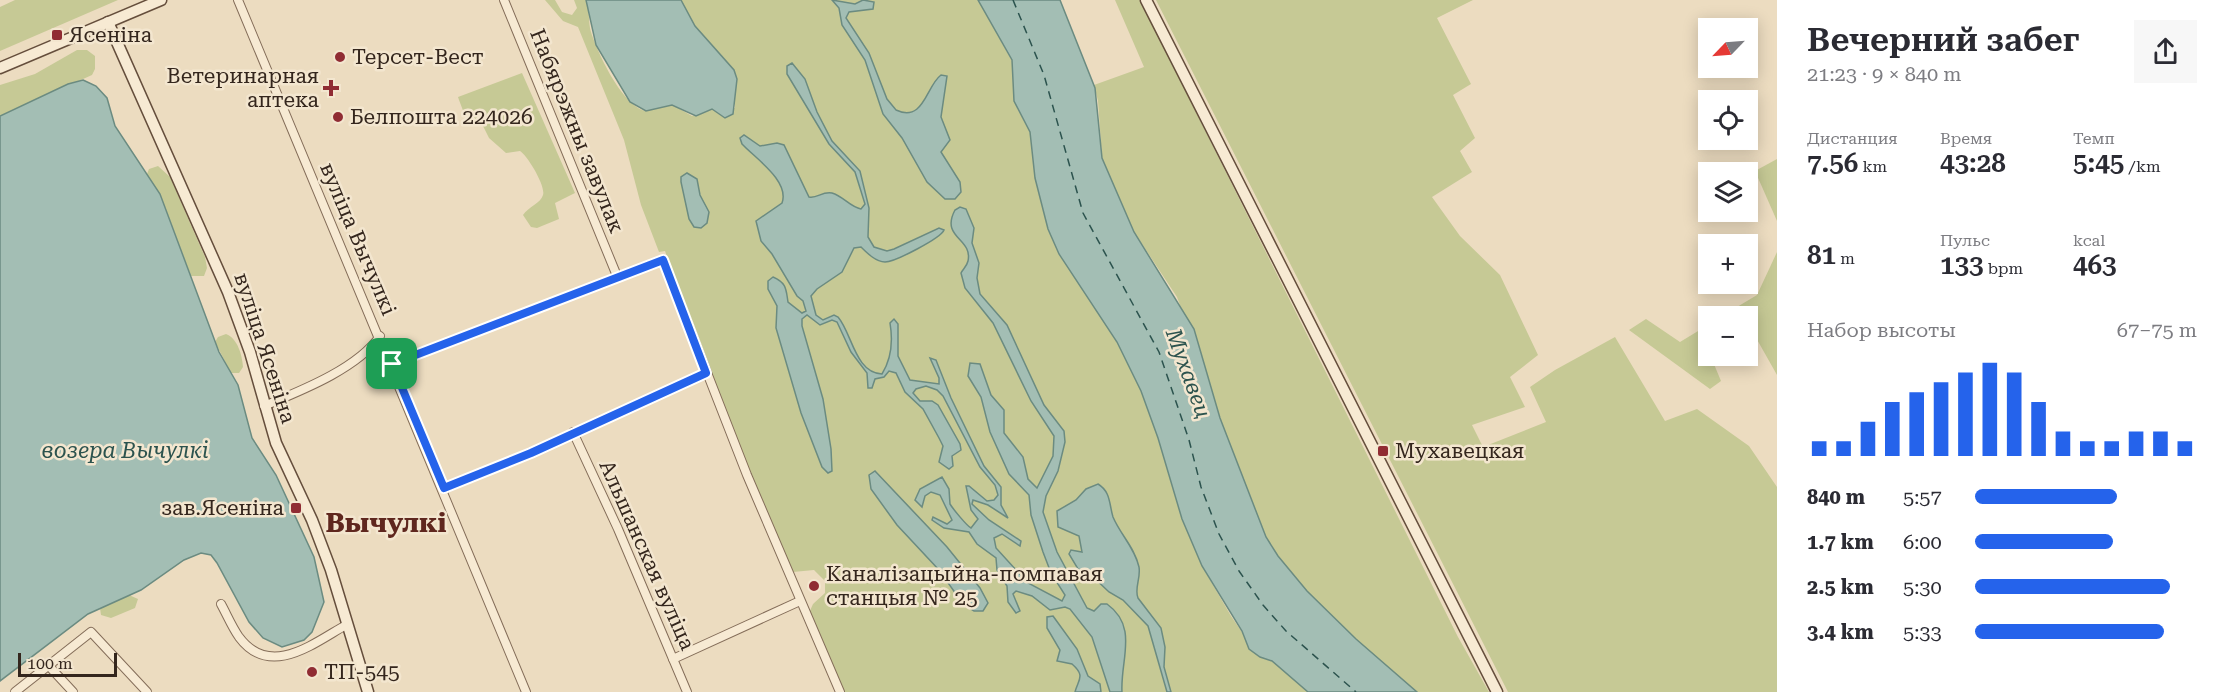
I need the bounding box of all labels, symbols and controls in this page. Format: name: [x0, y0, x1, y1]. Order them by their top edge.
north arrow: [1698, 18, 1758, 78]
map controls: [1698, 18, 1758, 366]
text: Вечерний забег: [1807, 20, 2080, 59]
button: share: [2134, 20, 2197, 83]
place label: Ясеніна: [69, 23, 153, 47]
street label: Набярэжны завулак: [525, 25, 629, 237]
marker: Ясеніна: [50, 28, 64, 42]
place label: Терсет-Вест: [352, 45, 484, 69]
marker: Терсет-Вест: [333, 50, 347, 64]
text: 21:23 · 9 × 840 m: [1807, 62, 1962, 86]
place label: Ветеринарная аптека: [166, 64, 320, 112]
marker: Ветеринарная аптека: [324, 81, 338, 95]
button: locate: [1698, 90, 1758, 150]
place label: Белпошта 224026: [350, 105, 533, 129]
marker: Белпошта 224026: [331, 110, 345, 124]
text: Дистанция: [1807, 129, 1898, 148]
text: Время: [1940, 129, 1992, 148]
text: Темп: [2073, 129, 2115, 148]
text: 7.56: [1807, 148, 1858, 178]
text: 43:28: [1940, 148, 2006, 178]
text: 5:45: [2073, 148, 2124, 178]
text: km: [1858, 157, 1887, 176]
text: /km: [2124, 157, 2161, 176]
street label: вуліца Вычулкі: [315, 159, 401, 319]
button: layers: [1698, 162, 1758, 222]
text: Пульс: [1940, 231, 1990, 250]
text: kcal: [2073, 231, 2105, 250]
button: +: [1698, 234, 1758, 294]
text: 81: [1807, 240, 1836, 270]
text: m: [1836, 249, 1855, 268]
text: 133: [1940, 250, 1984, 280]
text: 463: [2073, 250, 2117, 280]
text: bpm: [1984, 259, 2023, 278]
street label: вуліца Ясеніна: [229, 270, 301, 427]
button: −: [1698, 306, 1758, 366]
text: Набор высоты: [1807, 318, 1956, 342]
text: 67–75 m: [2117, 318, 2197, 342]
water label: Мухавец: [1161, 324, 1216, 421]
pin: [366, 338, 417, 389]
icon: arrive: [375, 347, 408, 380]
water label: возера Вычулкі: [41, 438, 209, 463]
place label: Мухавецкая: [1395, 439, 1524, 463]
marker: Мухавецкая: [1376, 444, 1390, 458]
street label: Альшанская вуліца: [594, 456, 700, 654]
text: 840 m: [1807, 485, 1865, 509]
text: 5:57: [1903, 485, 1942, 509]
place label: зав.Ясеніна: [161, 496, 285, 520]
marker: зав.Ясеніна: [289, 501, 303, 515]
district label: Вычулкі: [325, 507, 447, 539]
text: 1.7 km: [1807, 530, 1874, 554]
text: 6:00: [1903, 530, 1942, 554]
place label: Каналізацыйна-помпавая станцыя № 25: [826, 562, 1103, 610]
text: 2.5 km: [1807, 575, 1874, 599]
text: 5:30: [1903, 575, 1942, 599]
marker: Каналізацыйна-помпавая станцыя № 25: [807, 579, 821, 593]
text: 3.4 km: [1807, 620, 1874, 644]
text: 5:33: [1903, 620, 1942, 644]
scale bar: [18, 650, 117, 678]
text: 100 m: [27, 654, 73, 673]
place label: ТП-545: [324, 660, 400, 684]
marker: ТП-545: [305, 665, 319, 679]

